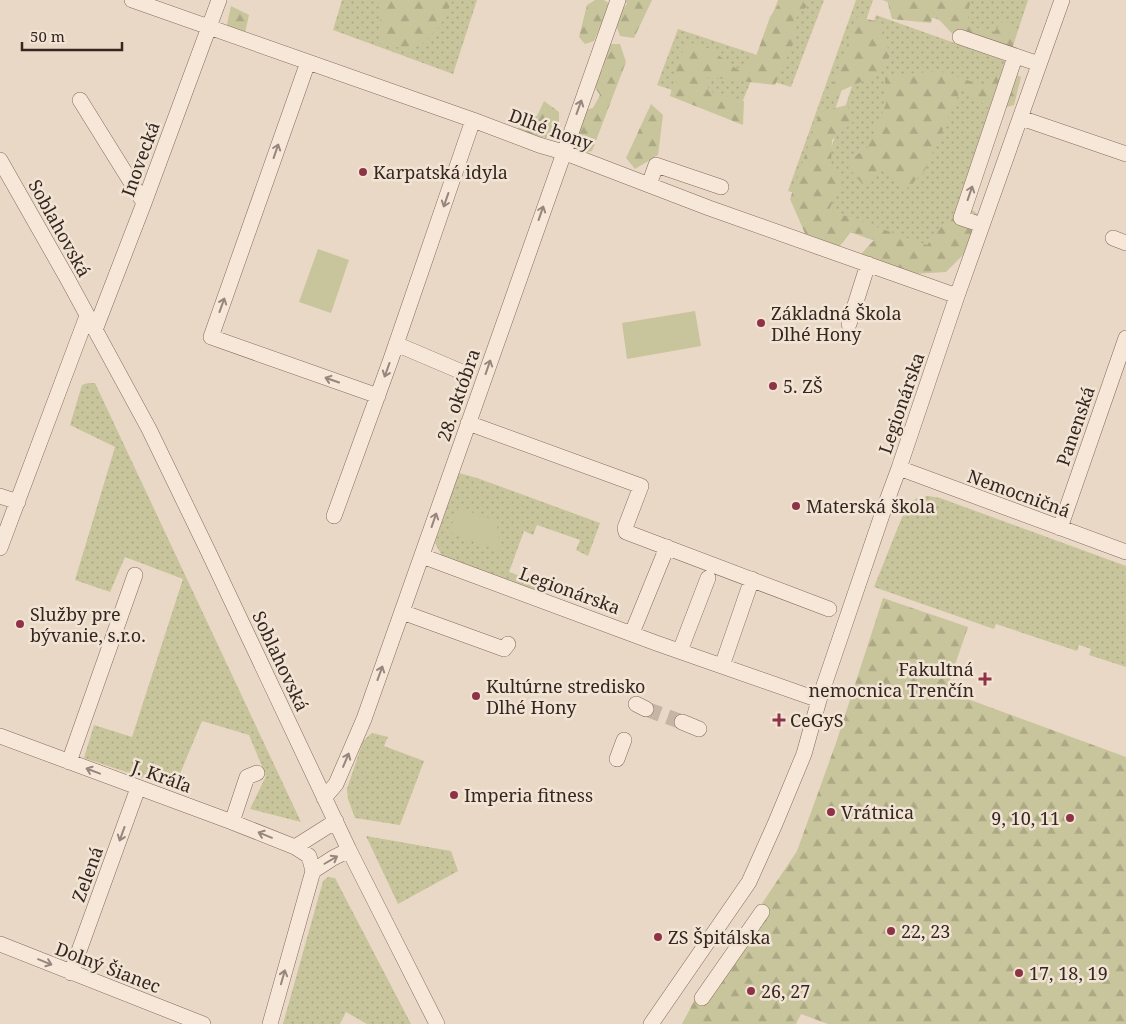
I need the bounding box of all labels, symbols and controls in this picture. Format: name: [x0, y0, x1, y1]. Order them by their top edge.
scale bar: [22, 20, 122, 52]
text: 50 m: [30, 26, 65, 46]
one-way arrow: [575, 99, 584, 115]
street label: Dlhé hony: [506, 103, 597, 156]
street label: Inovecká: [115, 118, 165, 200]
one-way arrow: [272, 144, 281, 160]
place label: Karpatská idyla: [373, 160, 508, 184]
marker: Karpatská idyla: [357, 166, 369, 178]
street label: Soblahovská: [23, 175, 97, 281]
one-way arrow: [966, 186, 975, 201]
one-way arrow: [441, 191, 450, 207]
one-way arrow: [537, 205, 547, 221]
one-way arrow: [218, 297, 227, 313]
place label: Základná Škola Dlhé Hony: [771, 301, 902, 346]
marker: Základná Škola Dlhé Hony: [755, 317, 767, 329]
street label: 28. októbra: [431, 346, 485, 444]
street label: Legionárska: [872, 349, 930, 457]
one-way arrow: [484, 359, 493, 375]
one-way arrow: [382, 362, 391, 377]
one-way arrow: [324, 374, 340, 384]
place label: 5. ZŠ: [783, 374, 823, 398]
marker: 5. ZŠ: [767, 380, 779, 392]
street label: Panenská: [1050, 383, 1100, 469]
street label: Nemocničná: [964, 463, 1074, 523]
place label: Materská škola: [806, 494, 935, 518]
marker: Materská škola: [790, 500, 802, 512]
one-way arrow: [430, 512, 440, 528]
street label: Legionárska: [516, 561, 624, 619]
place label: Služby pre bývanie, s.r.o.: [30, 602, 146, 647]
street label: Soblahovská: [247, 607, 315, 715]
marker: Služby pre bývanie, s.r.o.: [14, 618, 26, 630]
place label: Fakultná nemocnica Trenčín: [808, 657, 974, 702]
one-way arrow: [376, 666, 385, 681]
marker: Fakultná nemocnica Trenčín: [978, 672, 992, 686]
place label: Kultúrne stredisko Dlhé Hony: [486, 674, 645, 719]
marker: Kultúrne stredisko Dlhé Hony: [470, 690, 482, 702]
place label: CeGyS: [790, 708, 844, 732]
marker: CeGyS: [772, 713, 786, 727]
one-way arrow: [342, 753, 352, 768]
street label: J. Kráľa: [128, 754, 195, 798]
one-way arrow: [86, 766, 101, 775]
place label: Imperia fitness: [464, 783, 593, 807]
marker: Imperia fitness: [448, 789, 460, 801]
place label: Vrátnica: [841, 800, 914, 824]
marker: Vrátnica: [825, 806, 837, 818]
place label: 9, 10, 11: [991, 806, 1060, 830]
marker: 9, 10, 11: [1064, 812, 1076, 824]
one-way arrow: [117, 826, 126, 841]
one-way arrow: [258, 829, 273, 839]
street label: Zelená: [66, 843, 108, 905]
one-way arrow: [323, 854, 337, 864]
place label: 22, 23: [901, 919, 950, 943]
place label: ZS Špitálska: [668, 925, 771, 949]
marker: 22, 23: [885, 925, 897, 937]
marker: ZS Špitálska: [652, 931, 664, 943]
street label: Dolný Šianec: [52, 936, 164, 998]
one-way arrow: [37, 958, 52, 968]
place label: 17, 18, 19: [1029, 961, 1108, 985]
marker: 17, 18, 19: [1013, 967, 1025, 979]
one-way arrow: [279, 969, 289, 985]
place label: 26, 27: [761, 979, 810, 1003]
marker: 26, 27: [745, 985, 757, 997]

